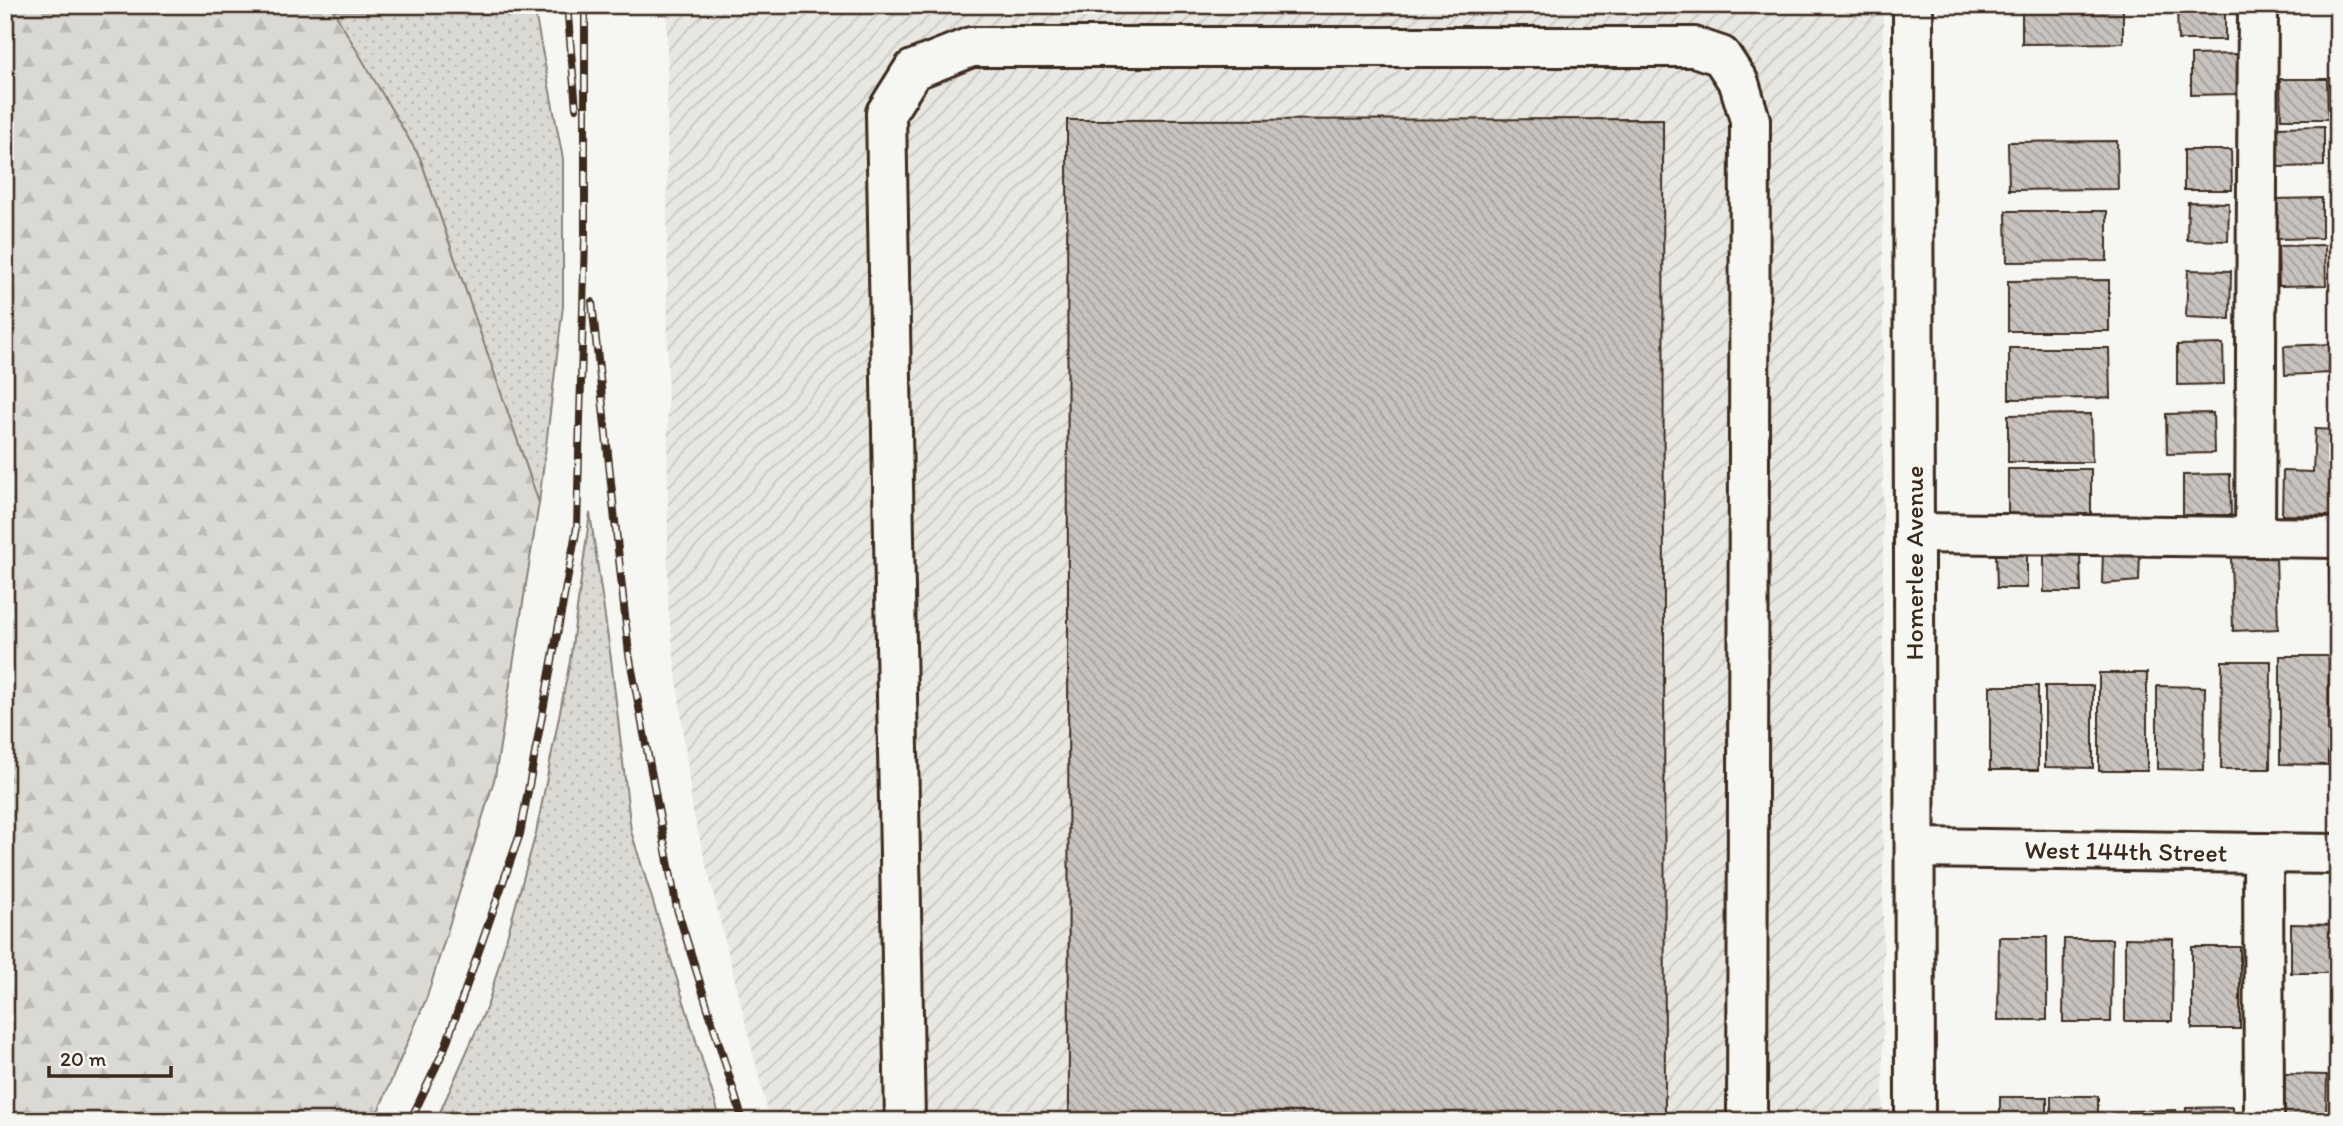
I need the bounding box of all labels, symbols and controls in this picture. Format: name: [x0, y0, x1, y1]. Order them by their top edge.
street label: Homerlee Avenue: [1898, 466, 1930, 660]
street label: West 144th Street: [2024, 833, 2228, 869]
scale bar: [49, 1035, 172, 1079]
text: 20 m: [60, 1046, 107, 1071]

